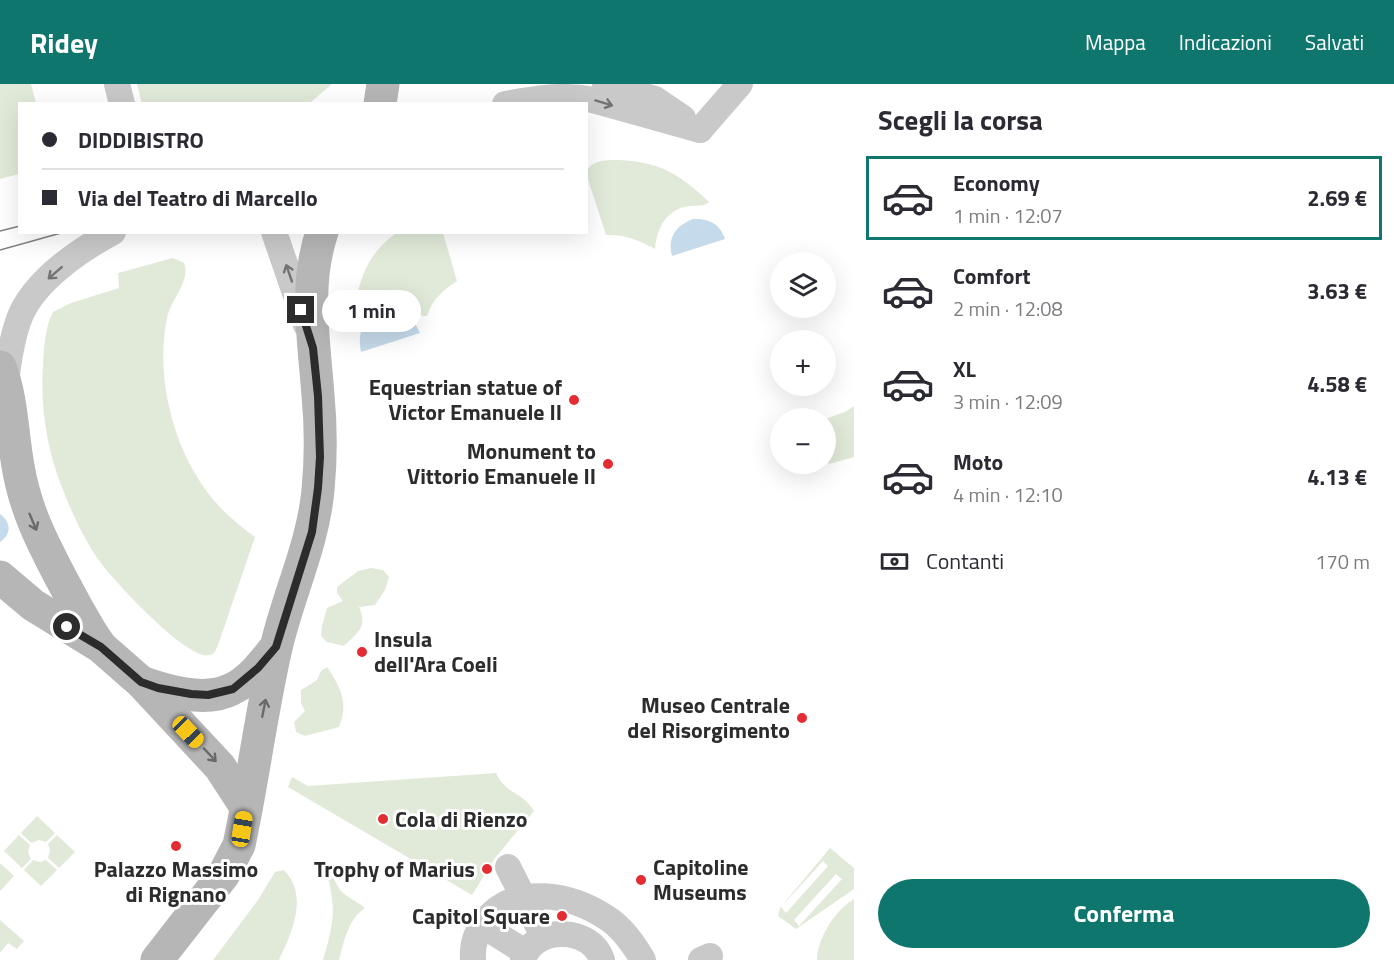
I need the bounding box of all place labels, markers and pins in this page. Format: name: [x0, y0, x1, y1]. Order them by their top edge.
place label: Equestrian statue of Victor Emanuele II: [369, 370, 562, 429]
marker: Equestrian statue of Victor Emanuele II: [567, 393, 581, 407]
place label: Monument to Vittorio Emanuele II: [407, 434, 596, 493]
marker: Monument to Vittorio Emanuele II: [601, 457, 615, 471]
place label: Insula dell'Ara Coeli: [374, 622, 498, 681]
marker: Insula dell'Ara Coeli: [355, 645, 369, 659]
place label: Museo Centrale del Risorgimento: [627, 688, 790, 747]
marker: Museo Centrale del Risorgimento: [795, 711, 809, 725]
place label: Cola di Rienzo: [395, 802, 528, 836]
marker: Cola di Rienzo: [376, 812, 390, 826]
marker: Palazzo Massimo di Rignano: [169, 839, 183, 853]
place label: Capitoline Museums: [653, 850, 749, 909]
place label: Palazzo Massimo di Rignano: [94, 852, 258, 911]
place label: Trophy of Marius: [314, 852, 475, 886]
marker: Trophy of Marius: [480, 862, 494, 876]
marker: Capitoline Museums: [634, 873, 648, 887]
place label: Capitol Square: [412, 899, 550, 933]
marker: Capitol Square: [555, 909, 569, 923]

